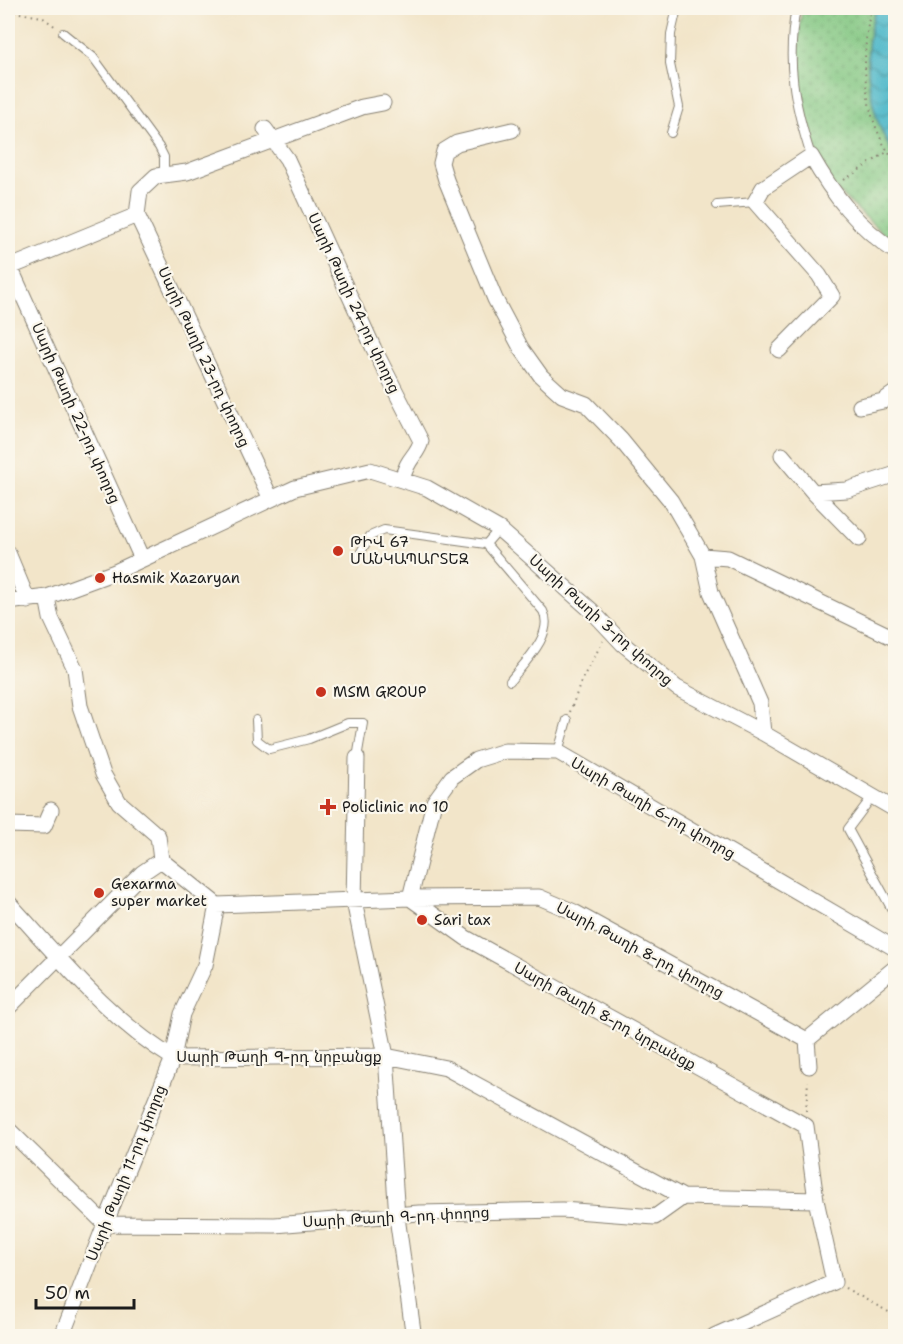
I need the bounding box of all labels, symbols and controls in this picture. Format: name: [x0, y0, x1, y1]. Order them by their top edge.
street label: Սարի Թաղի 24-րդ փողոց: [303, 209, 405, 397]
street label: Սարի Թաղի 23-րդ փողոց: [153, 263, 255, 451]
street label: Սարի Թաղի 22-րդ փողոց: [27, 319, 125, 507]
place label: ԹԻՎ 67 ՄԱՆԿԱՊԱՐՏԵԶ: [350, 532, 469, 569]
marker: ԹԻՎ 67 ՄԱՆԿԱՊԱՐՏԵԶ: [331, 544, 345, 558]
street label: Սարի Թաղի 3-րդ փողոց: [525, 550, 677, 690]
place label: Hasmik Xazaryan: [112, 568, 240, 588]
marker: Hasmik Xazaryan: [93, 571, 107, 585]
place label: MSM GROUP: [333, 682, 427, 702]
marker: MSM GROUP: [314, 685, 328, 699]
street label: Սարի Թաղի 6-րդ փողոց: [567, 753, 739, 863]
place label: Policlinic no 10: [342, 797, 449, 817]
marker: Policlinic no 10: [319, 798, 337, 816]
place label: Gexarma super market: [111, 874, 207, 911]
marker: Gexarma super market: [92, 886, 106, 900]
street label: Սարի Թաղի 8-րդ փողոց: [553, 897, 727, 1003]
place label: Sari tax: [434, 910, 491, 930]
marker: Sari tax: [415, 913, 429, 927]
street label: Սարի Թաղի 8-րդ նրբանցք: [510, 957, 700, 1075]
street label: Սարի Թաղի 9-րդ նրբանցք: [176, 1047, 382, 1067]
street label: Սարի Թաղի 11-րդ փողոց: [81, 1082, 171, 1264]
street label: Սարի Թաղի 9-րդ փողոց: [302, 1202, 490, 1232]
scale bar: [36, 1272, 134, 1310]
text: 50 m: [45, 1281, 90, 1305]

